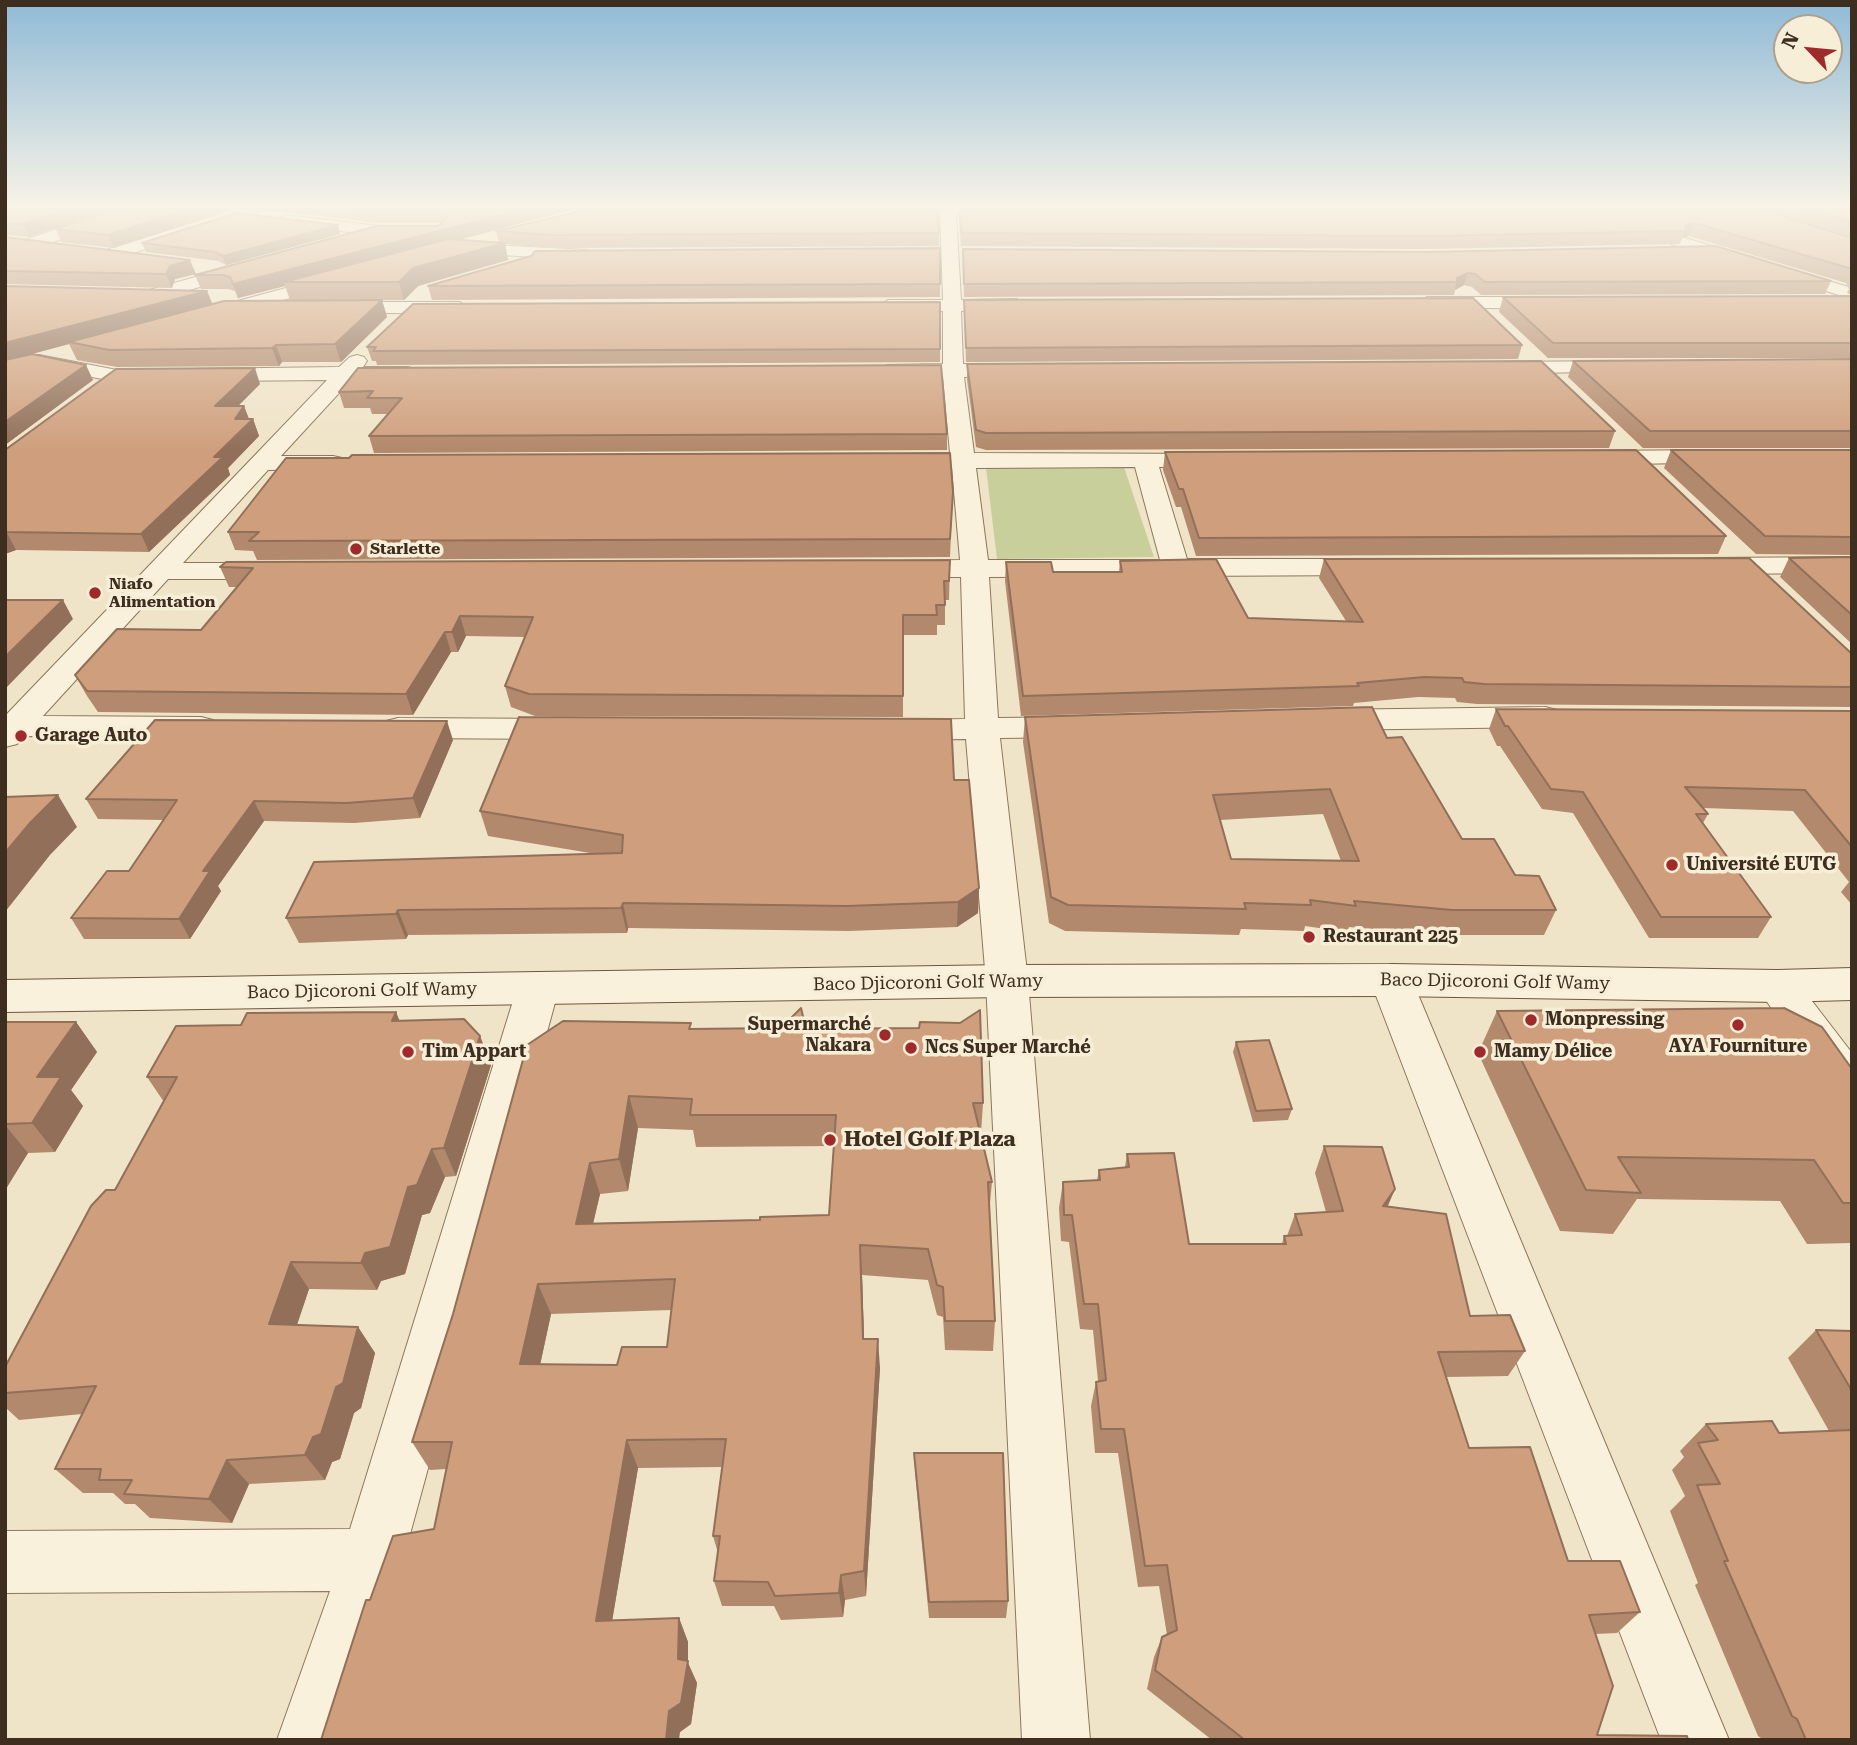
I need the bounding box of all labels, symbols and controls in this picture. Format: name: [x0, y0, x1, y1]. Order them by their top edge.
north arrow: [1773, 14, 1843, 84]
text: N: [1777, 29, 1804, 52]
place label: Starlette: [370, 539, 440, 559]
marker: Starlette: [348, 541, 364, 557]
place label: Niafo Alimentation: [109, 574, 216, 612]
marker: Niafo Alimentation: [87, 585, 103, 601]
place label: Garage Auto: [35, 725, 147, 747]
marker: Garage Auto: [13, 728, 29, 744]
place label: Université EUTG: [1686, 854, 1836, 876]
marker: Université EUTG: [1664, 857, 1680, 873]
place label: Restaurant 225: [1323, 926, 1458, 948]
marker: Restaurant 225: [1301, 929, 1317, 945]
street label: Baco Djicoroni Golf Wamy: [1380, 969, 1610, 995]
street label: Baco Djicoroni Golf Wamy: [813, 970, 1043, 996]
street label: Baco Djicoroni Golf Wamy: [247, 978, 477, 1004]
place label: Monpressing: [1545, 1009, 1664, 1031]
marker: Monpressing: [1523, 1012, 1539, 1028]
place label: Supermarché Nakara: [748, 1014, 871, 1056]
marker: AYA Fourniture: [1730, 1017, 1746, 1033]
marker: Supermarché Nakara: [877, 1027, 893, 1043]
place label: AYA Fourniture: [1669, 1036, 1807, 1058]
place label: Ncs Super Marché: [925, 1037, 1091, 1059]
marker: Ncs Super Marché: [903, 1040, 919, 1056]
place label: Tim Appart: [422, 1041, 526, 1063]
place label: Mamy Délice: [1494, 1041, 1612, 1063]
marker: Tim Appart: [400, 1044, 416, 1060]
marker: Mamy Délice: [1472, 1044, 1488, 1060]
place label: Hotel Golf Plaza: [844, 1127, 1016, 1153]
marker: Hotel Golf Plaza: [822, 1132, 838, 1148]

